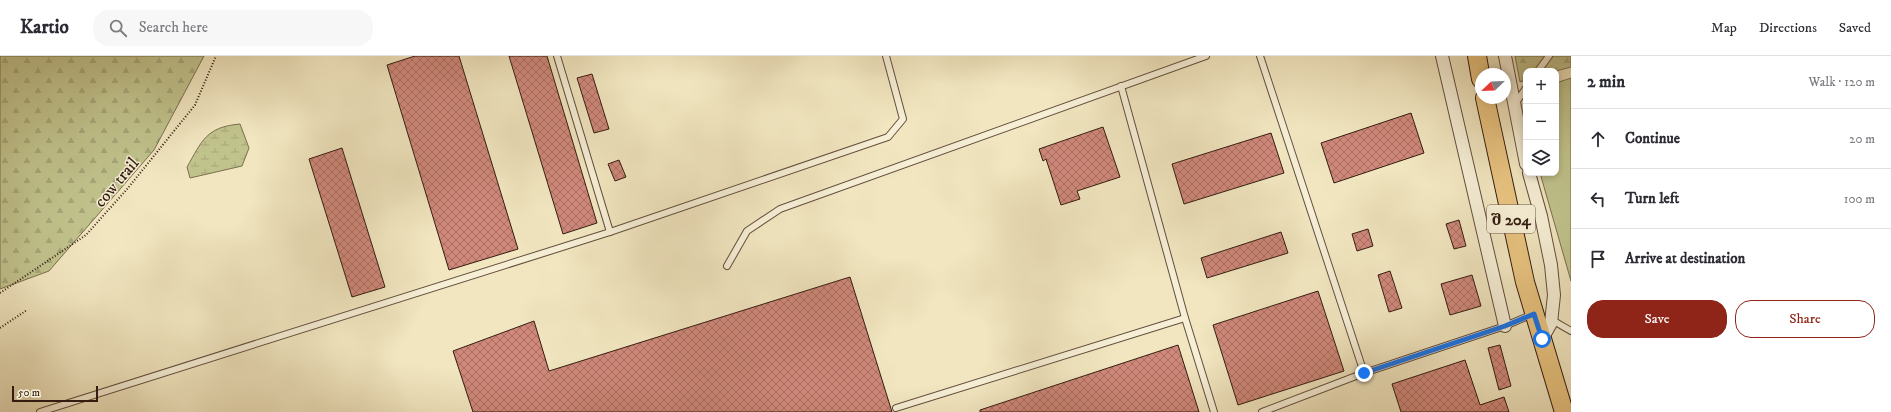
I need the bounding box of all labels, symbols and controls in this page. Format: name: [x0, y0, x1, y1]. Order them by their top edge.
search box: [93, 10, 373, 46]
text: Kartio: [20, 16, 69, 39]
icon: search: [107, 17, 129, 39]
text: Search here: [139, 18, 208, 37]
text: Map: [1711, 19, 1737, 37]
text: Directions: [1759, 19, 1817, 37]
text: Saved: [1839, 19, 1871, 37]
north arrow: [1475, 68, 1511, 104]
map controls: [1523, 68, 1559, 176]
button: +: [1523, 68, 1559, 104]
text: 2 min: [1587, 71, 1625, 93]
text: Walk · 120 m: [1809, 74, 1875, 90]
button: −: [1523, 104, 1559, 140]
icon: ahead: [1587, 128, 1609, 150]
text: Continue: [1625, 129, 1680, 148]
text: 20 m: [1849, 131, 1875, 147]
button: layers: [1523, 140, 1559, 176]
street label: cow trail: [90, 153, 144, 212]
icon: left: [1587, 188, 1609, 210]
text: Turn left: [1625, 189, 1679, 208]
text: 100 m: [1844, 191, 1875, 207]
road number: შ 204: [1487, 205, 1535, 233]
icon: arrive: [1587, 248, 1609, 270]
text: Arrive at destination: [1625, 249, 1745, 268]
button: Save: [1587, 300, 1727, 338]
button: Share: [1735, 300, 1875, 338]
route start: [1533, 330, 1551, 348]
route end: [1355, 364, 1373, 382]
scale bar: [12, 384, 98, 403]
text: 50 m: [18, 386, 40, 400]

